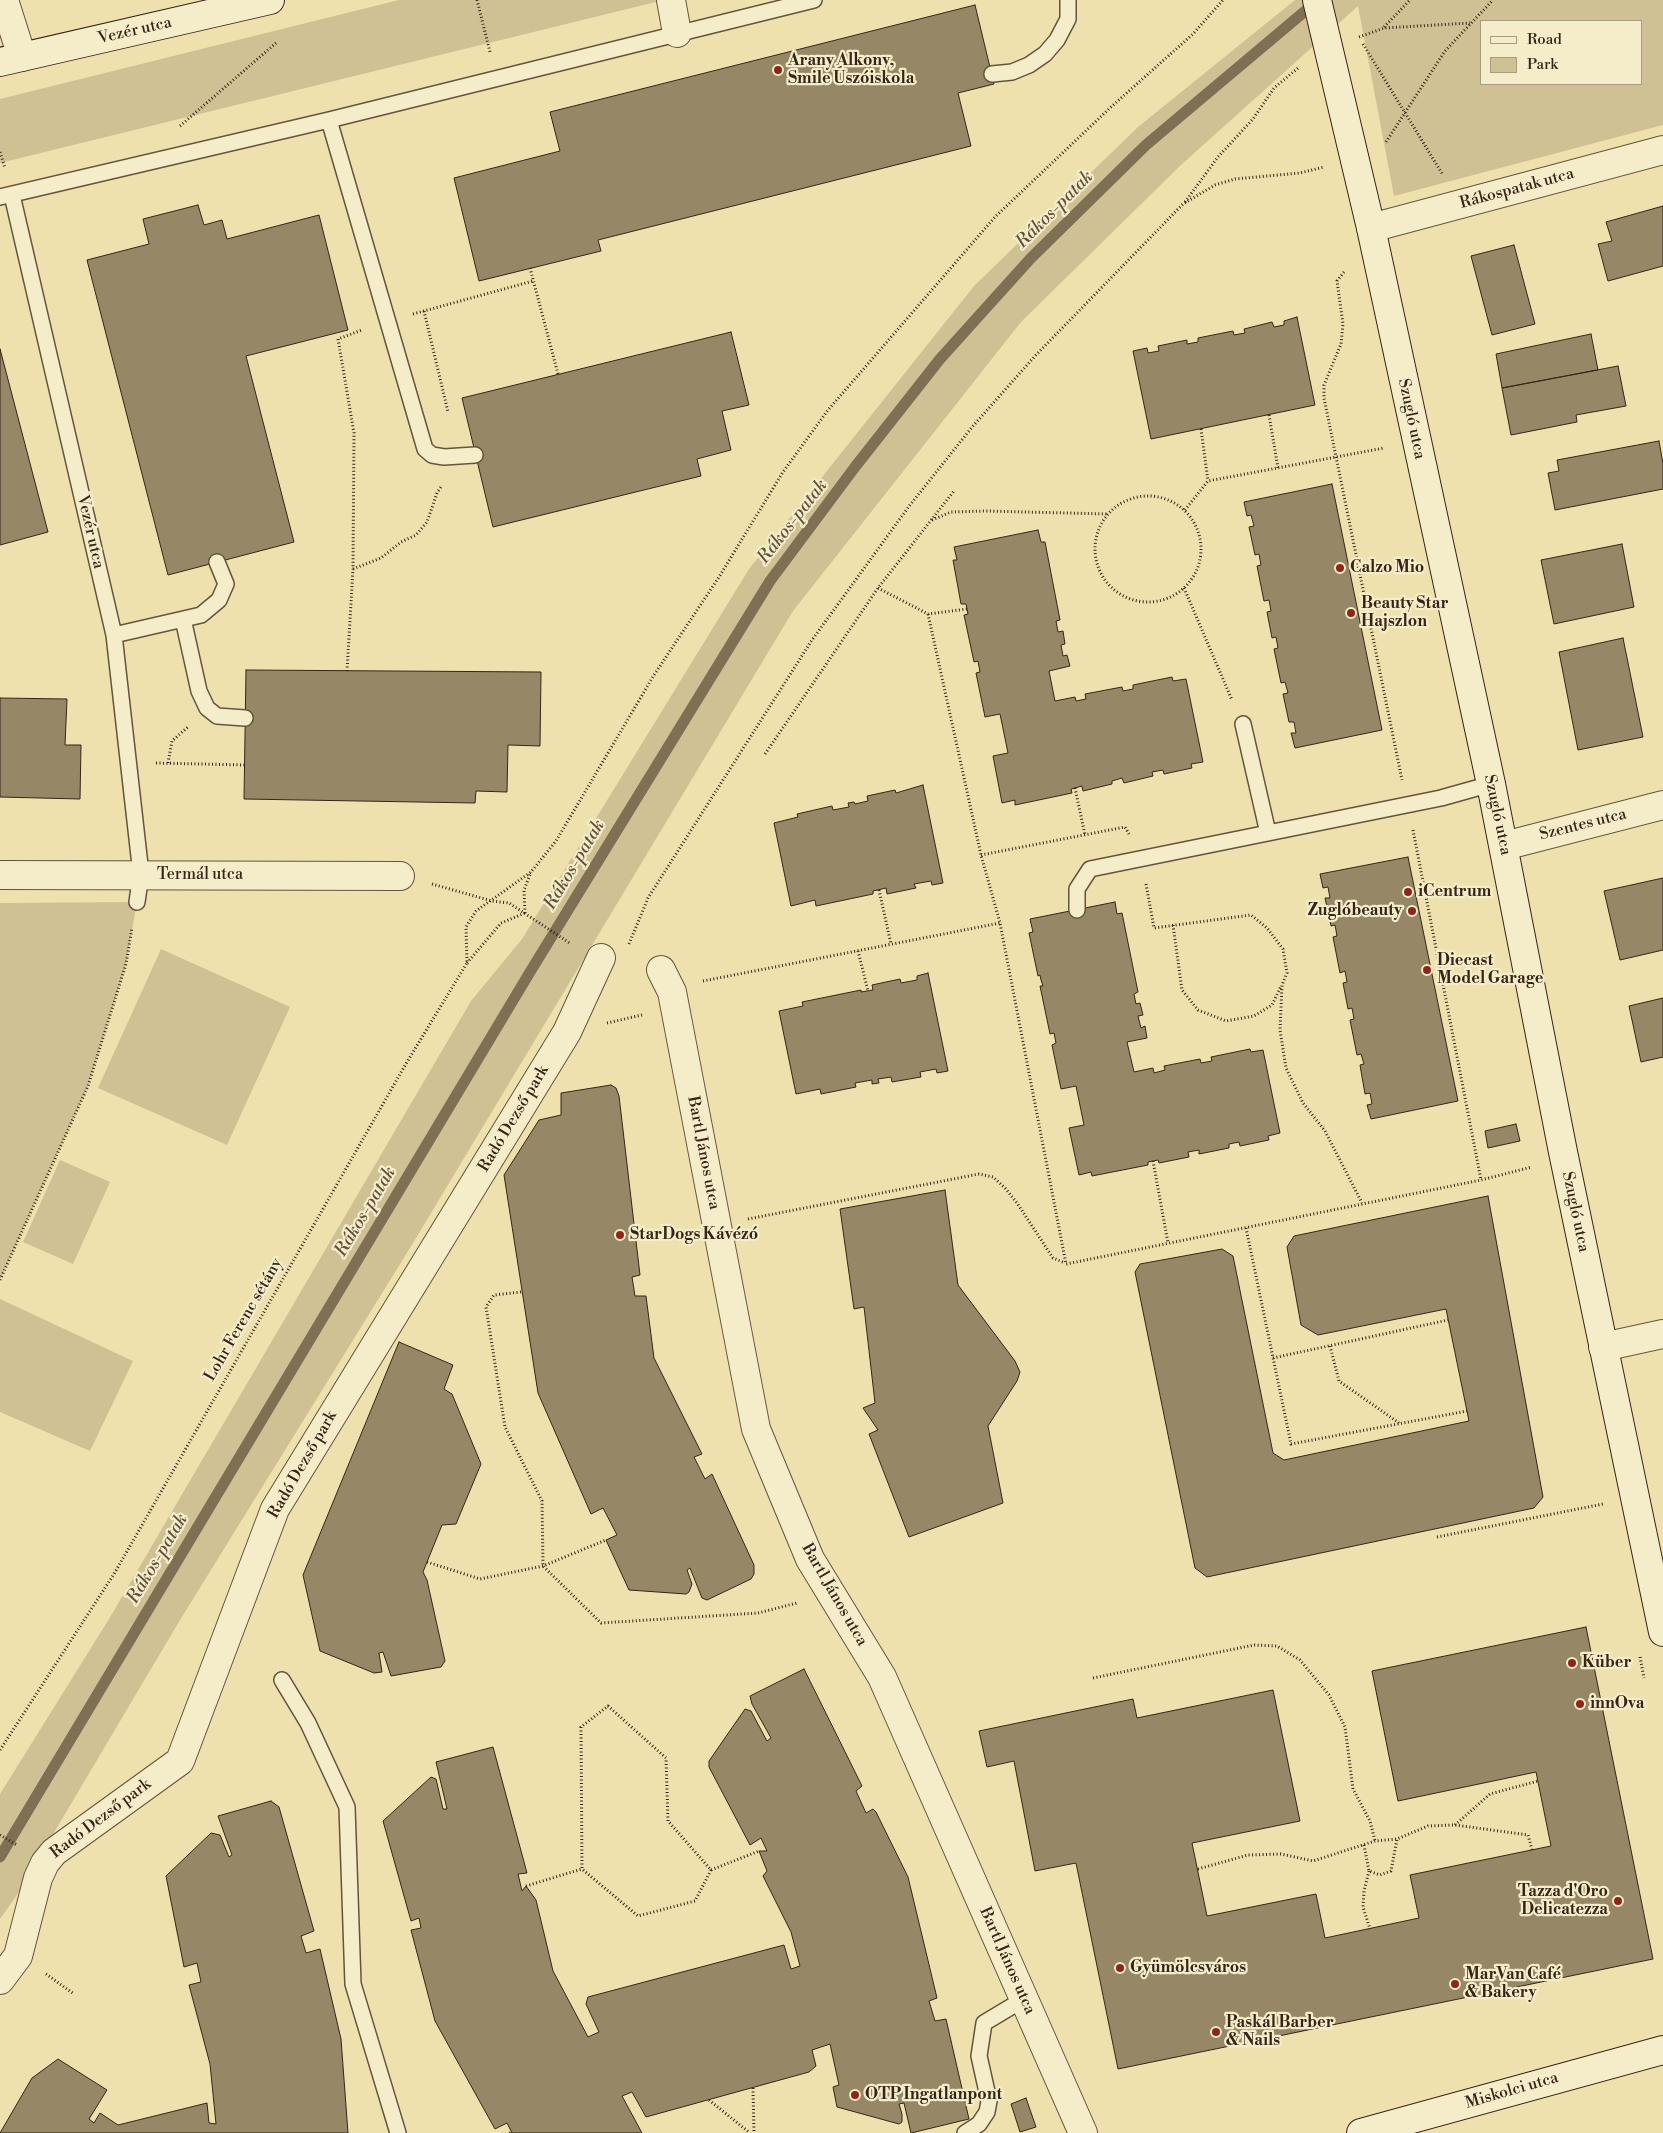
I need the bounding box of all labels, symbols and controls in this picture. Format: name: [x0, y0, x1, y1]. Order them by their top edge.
street label: Vezér utca: [96, 13, 174, 49]
legend: [1480, 20, 1643, 85]
text: Road: [1527, 30, 1562, 49]
place label: Arany Alkony, Smile Úszóiskola: [788, 51, 914, 89]
text: Park: [1527, 55, 1558, 74]
marker: Arany Alkony, Smile Úszóiskola: [772, 64, 784, 76]
street label: Rákospatak utca: [1458, 165, 1576, 213]
water label: Rákos-patak: [1012, 167, 1098, 253]
street label: Szugló utca: [1393, 377, 1429, 461]
water label: Rákos-patak: [753, 476, 833, 568]
street label: Vezér utca: [72, 493, 108, 571]
place label: Calzo Mio: [1350, 558, 1424, 578]
marker: Calzo Mio: [1334, 562, 1346, 574]
place label: Beauty Star Hajszlon: [1361, 594, 1448, 632]
marker: Beauty Star Hajszlon: [1345, 607, 1357, 619]
street label: Szugló utca: [1479, 773, 1515, 857]
street label: Szentes utca: [1537, 805, 1629, 845]
water label: Rákos-patak: [540, 816, 610, 914]
street label: Termál utca: [157, 865, 243, 885]
place label: iCentrum: [1418, 882, 1491, 902]
marker: iCentrum: [1402, 886, 1414, 898]
place label: Zuglóbeauty: [1308, 901, 1402, 921]
marker: Zuglóbeauty: [1406, 905, 1418, 917]
place label: Diecast Model Garage: [1437, 951, 1543, 989]
marker: Diecast Model Garage: [1421, 964, 1433, 976]
street label: Radó Dezső park: [475, 1062, 553, 1176]
street label: Bartl János utca: [683, 1095, 723, 1211]
water label: Rákos-patak: [331, 1163, 401, 1261]
street label: Szugló utca: [1557, 1170, 1593, 1254]
place label: StarDogs Kávézó: [630, 1225, 758, 1245]
marker: StarDogs Kávézó: [614, 1229, 626, 1241]
street label: Lohr Ferenc sétány: [201, 1255, 287, 1385]
street label: Radó Dezső park: [264, 1408, 342, 1522]
water label: Rákos-patak: [123, 1510, 193, 1608]
street label: Bartl János utca: [797, 1540, 871, 1650]
place label: Küber: [1582, 1653, 1632, 1673]
marker: Küber: [1566, 1657, 1578, 1669]
place label: innOva: [1590, 1694, 1644, 1714]
marker: innOva: [1574, 1698, 1586, 1710]
street label: Radó Dezső park: [47, 1775, 155, 1863]
place label: Tazza d'Oro Delicatezza: [1518, 1882, 1608, 1920]
marker: Tazza d'Oro Delicatezza: [1612, 1895, 1624, 1907]
street label: Bartl János utca: [975, 1905, 1039, 2017]
place label: Gyümölcsváros: [1130, 1958, 1246, 1978]
marker: Gyümölcsváros: [1114, 1962, 1126, 1974]
place label: MarVan Café & Bakery: [1465, 1965, 1561, 2003]
marker: MarVan Café & Bakery: [1449, 1978, 1461, 1990]
place label: Paskál Barber & Nails: [1226, 2013, 1334, 2051]
marker: Paskál Barber & Nails: [1210, 2026, 1222, 2038]
street label: Miskolci utca: [1463, 2069, 1561, 2113]
place label: OTP Ingatlanpont: [865, 2085, 1002, 2105]
marker: OTP Ingatlanpont: [849, 2089, 861, 2101]

